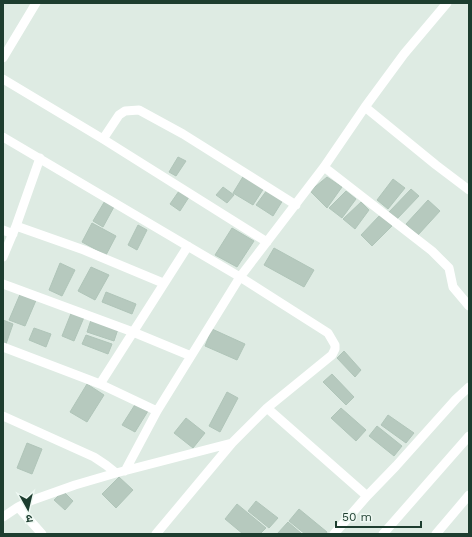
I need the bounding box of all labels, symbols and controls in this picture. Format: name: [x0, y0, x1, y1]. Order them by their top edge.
north arrow: [8, 489, 48, 529]
scale bar: [336, 503, 421, 529]
text: 50 m: [342, 510, 372, 524]
text: उ: [25, 512, 33, 525]

